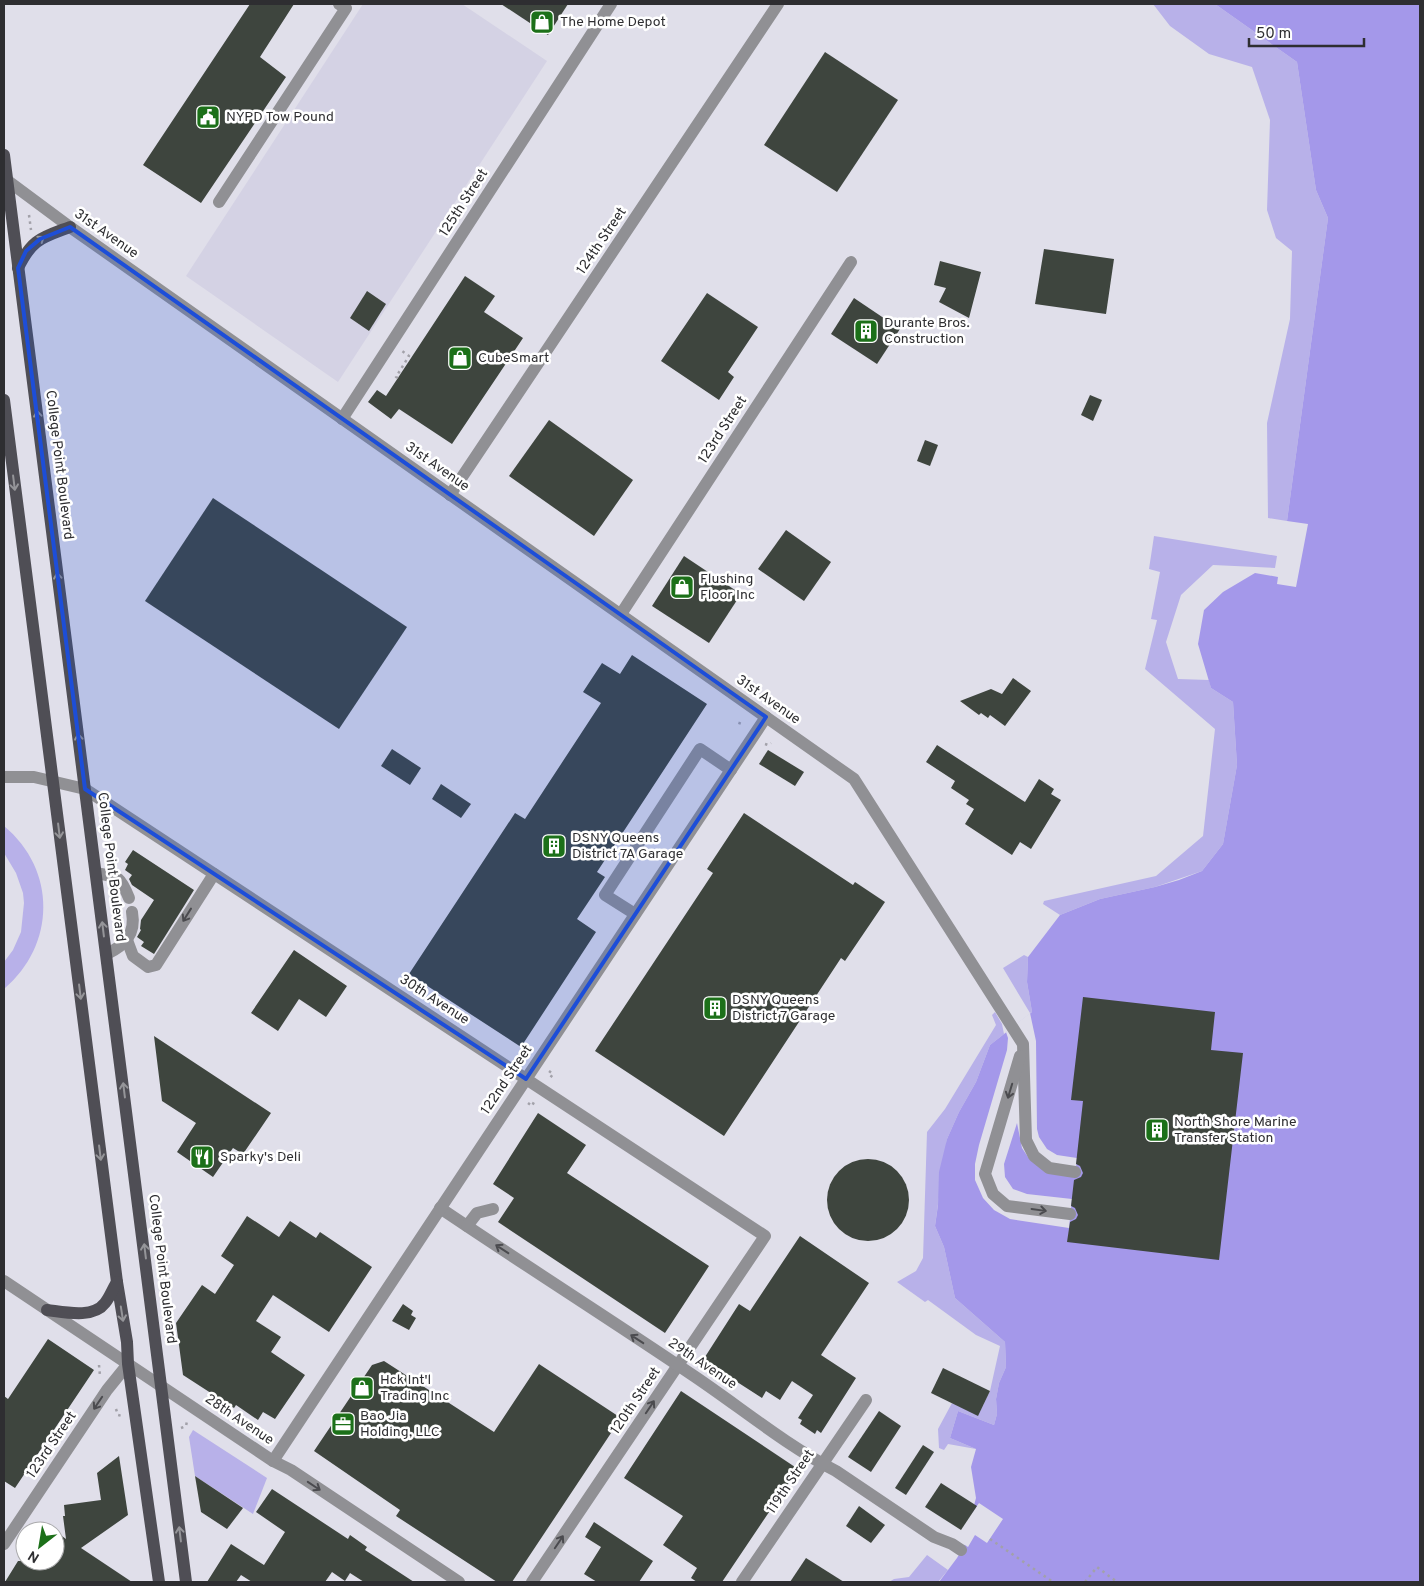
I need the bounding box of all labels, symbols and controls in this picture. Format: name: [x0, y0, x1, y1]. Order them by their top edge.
shop icon: The Home Depot: [529, 9, 555, 35]
place label: The Home Depot: [560, 14, 666, 31]
scale bar: [1249, 15, 1364, 47]
text: 50 m: [1256, 25, 1291, 44]
public building icon: NYPD Tow Pound: [195, 104, 221, 130]
place label: NYPD Tow Pound: [226, 109, 334, 126]
street label: 125th Street: [436, 166, 492, 240]
street label: 124th Street: [573, 204, 631, 278]
street label: 31st Avenue: [71, 206, 141, 262]
one-way arrow: [31, 236, 45, 246]
place label: Durante Bros. Construction: [884, 315, 970, 348]
building icon: Durante Bros. Construction: [853, 318, 879, 344]
shop icon: CubeSmart: [447, 345, 473, 371]
place label: CubeSmart: [478, 350, 549, 367]
street label: College Point Boulevard: [41, 389, 77, 541]
street label: 123rd Street: [695, 393, 751, 467]
one-way arrow: [33, 411, 43, 427]
street label: 31st Avenue: [402, 439, 472, 495]
one-way arrow: [9, 475, 19, 491]
place label: Flushing Floor Inc: [700, 571, 755, 604]
one-way arrow: [53, 572, 63, 588]
shop icon: Flushing Floor Inc: [669, 574, 695, 600]
street label: 31st Avenue: [733, 672, 803, 728]
one-way arrow: [74, 733, 84, 749]
street label: College Point Boulevard: [93, 791, 129, 943]
one-way arrow: [54, 822, 64, 838]
place label: DSNY Queens District 7A Garage: [572, 830, 683, 863]
building icon: DSNY Queens District 7A Garage: [541, 833, 567, 859]
one-way arrow: [182, 907, 192, 921]
one-way arrow: [98, 921, 108, 937]
street label: 30th Avenue: [396, 971, 472, 1029]
one-way arrow: [75, 984, 85, 1000]
place label: DSNY Queens District 7 Garage: [732, 992, 835, 1025]
building icon: DSNY Queens District 7 Garage: [702, 995, 728, 1021]
street label: 122nd Street: [478, 1042, 536, 1118]
one-way arrow: [119, 1082, 129, 1098]
one-way arrow: [1004, 1082, 1014, 1098]
place label: North Shore Marine Transfer Station: [1174, 1114, 1297, 1147]
building icon: North Shore Marine Transfer Station: [1144, 1117, 1170, 1143]
restaurant icon: Sparky's Deli: [189, 1144, 215, 1170]
one-way arrow: [96, 1145, 106, 1161]
place label: Sparky's Deli: [220, 1149, 301, 1166]
street label: College Point Boulevard: [144, 1193, 180, 1345]
one-way arrow: [1031, 1205, 1047, 1215]
one-way arrow: [140, 1243, 150, 1259]
one-way arrow: [495, 1244, 509, 1254]
one-way arrow: [118, 1306, 128, 1322]
one-way arrow: [630, 1333, 644, 1344]
street label: 29th Avenue: [664, 1335, 740, 1393]
street label: 120th Street: [607, 1364, 665, 1438]
place label: Hck Int'l Trading Inc: [380, 1372, 449, 1405]
shop icon: Hck Int'l Trading Inc: [349, 1375, 375, 1401]
street label: 28th Avenue: [201, 1391, 277, 1449]
one-way arrow: [93, 1396, 103, 1410]
one-way arrow: [645, 1400, 655, 1414]
street label: 123rd Street: [23, 1408, 81, 1482]
place label: Bao Jia Holding, LLC: [360, 1408, 440, 1441]
office icon: Bao Jia Holding, LLC: [330, 1411, 356, 1437]
street label: 119th Street: [763, 1447, 819, 1517]
one-way arrow: [307, 1481, 321, 1491]
north arrow: [15, 1521, 65, 1571]
one-way arrow: [175, 1526, 185, 1542]
one-way arrow: [554, 1535, 564, 1549]
text: N: [25, 1546, 43, 1566]

